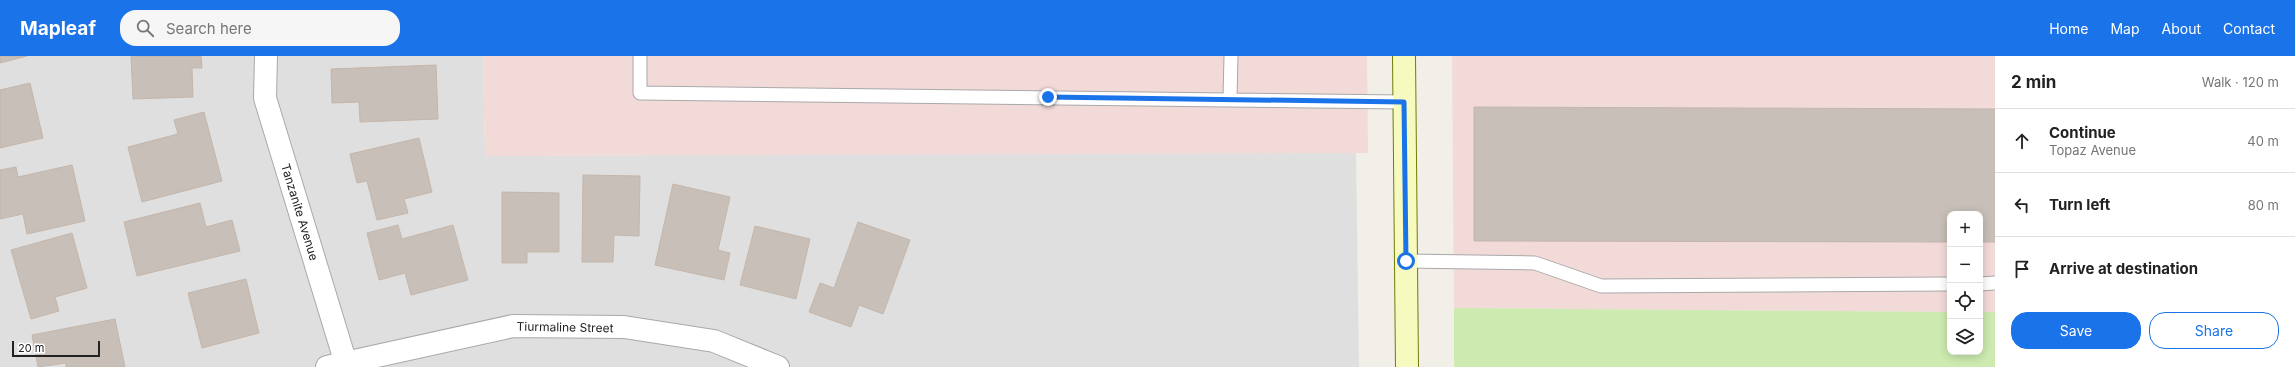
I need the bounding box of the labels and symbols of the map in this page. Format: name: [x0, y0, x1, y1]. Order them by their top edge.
route end: [1039, 88, 1057, 106]
street label: Tanzanite Avenue: [278, 162, 322, 262]
route start: [1397, 252, 1415, 270]
street label: Tiurmaline Street: [516, 319, 614, 335]
scale bar: [12, 339, 100, 358]

